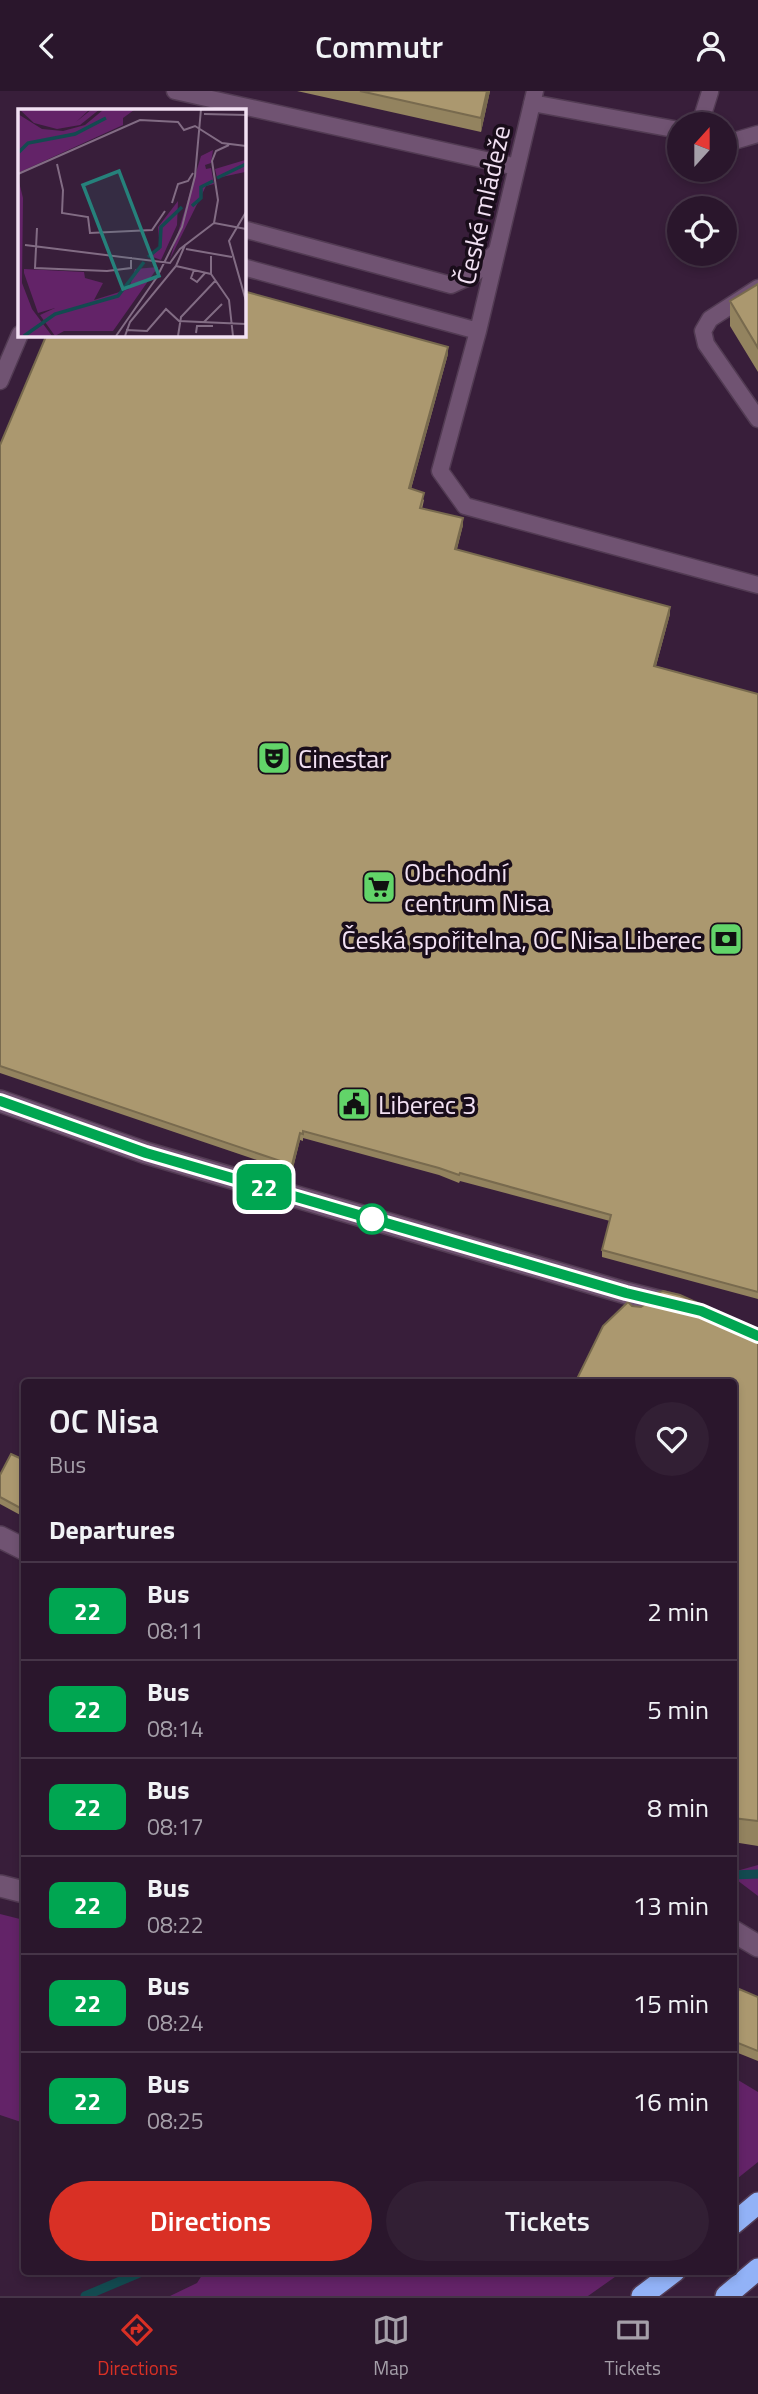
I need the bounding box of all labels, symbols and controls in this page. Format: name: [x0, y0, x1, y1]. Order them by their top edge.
text: Commutr: [315, 22, 443, 70]
icon: back: [28, 27, 66, 65]
icon: person: [692, 27, 730, 65]
inset map: [18, 109, 245, 336]
north arrow: [667, 112, 737, 182]
map controls: [667, 112, 737, 266]
street label: České mládeže: [446, 121, 520, 289]
button: locate: [667, 196, 737, 266]
theatre icon: Cinestar: [255, 739, 293, 777]
place label: Cinestar: [298, 739, 388, 778]
place label: Obchodní centrum Nisa: [404, 853, 550, 922]
supermarket icon: Obchodní centrum Nisa: [360, 868, 398, 906]
place label: Česká spořitelna, OC Nisa Liberec: [342, 920, 702, 959]
bank icon: Česká spořitelna, OC Nisa Liberec: [707, 920, 745, 958]
public building icon: Liberec 3: [335, 1085, 373, 1123]
place label: Liberec 3: [378, 1085, 476, 1124]
line badge: 22: [232, 1164, 296, 1210]
text: 22: [251, 1169, 277, 1205]
unlabelled marker: [357, 1204, 387, 1234]
text: OC Nisa: [49, 1396, 159, 1446]
button: heart: [635, 1402, 709, 1476]
text: Bus: [49, 1447, 86, 1482]
text: Departures: [49, 1510, 175, 1549]
text: Bus: [147, 1574, 189, 1613]
text: 2 min: [647, 1592, 709, 1631]
text: 22: [74, 1593, 101, 1629]
text: 08:11: [147, 1613, 204, 1648]
text: Bus: [147, 1672, 189, 1711]
text: 5 min: [647, 1690, 709, 1729]
text: 22: [74, 1691, 101, 1727]
text: 08:14: [147, 1711, 204, 1746]
text: Bus: [147, 1770, 189, 1809]
text: 8 min: [647, 1788, 709, 1827]
text: 22: [74, 1789, 101, 1825]
text: 08:17: [147, 1809, 204, 1844]
text: Bus: [147, 1868, 189, 1907]
text: 13 min: [633, 1886, 709, 1925]
text: 22: [74, 1887, 101, 1923]
text: 08:22: [147, 1907, 204, 1942]
text: Bus: [147, 1966, 189, 2005]
text: 15 min: [633, 1984, 709, 2023]
text: 22: [74, 1985, 101, 2021]
text: 08:24: [147, 2005, 204, 2040]
text: Bus: [147, 2064, 189, 2103]
text: 16 min: [633, 2082, 709, 2121]
text: 22: [74, 2083, 101, 2119]
text: 08:25: [147, 2103, 204, 2138]
button: Directions: [49, 2181, 372, 2261]
button: Tickets: [386, 2181, 709, 2261]
tab: Directions: [97, 2311, 178, 2382]
tab: Map: [372, 2311, 410, 2382]
tab: Tickets: [604, 2311, 661, 2382]

